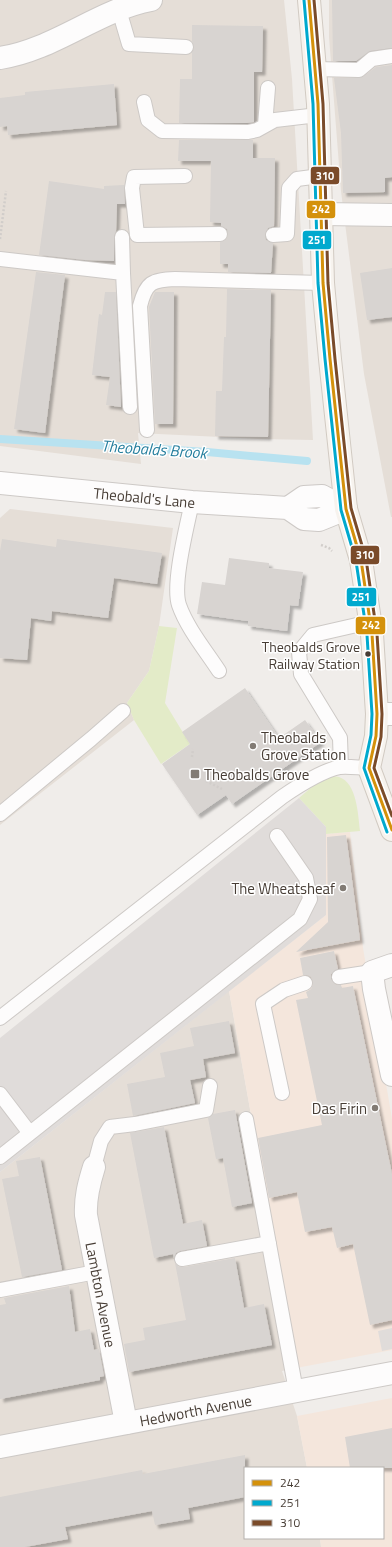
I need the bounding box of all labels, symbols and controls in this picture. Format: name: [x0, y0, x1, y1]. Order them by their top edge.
line badge: 310: [310, 166, 340, 185]
text: 310: [316, 168, 334, 184]
line badge: 242: [306, 200, 336, 219]
text: 242: [312, 201, 330, 217]
line badge: 251: [302, 230, 332, 250]
text: 251: [308, 232, 326, 248]
water label: Theobalds Brook: [100, 433, 209, 465]
street label: Theobald's Lane: [92, 481, 196, 514]
line badge: 310: [350, 545, 380, 565]
text: 310: [356, 547, 374, 563]
line badge: 251: [346, 587, 377, 607]
text: 251: [352, 589, 370, 605]
line badge: 242: [355, 616, 386, 635]
text: 242: [362, 617, 380, 633]
place label: Theobalds Grove Railway Station: [262, 636, 360, 674]
marker: Theobalds Grove Railway Station: [363, 649, 373, 659]
place label: Theobalds Grove Station: [261, 726, 346, 766]
marker: Theobalds Grove Station: [248, 741, 258, 751]
place label: Theobalds Grove: [204, 763, 309, 786]
marker: Theobalds Grove: [189, 768, 201, 780]
place label: The Wheatsheaf: [231, 877, 335, 900]
marker: The Wheatsheaf: [338, 883, 348, 893]
place label: Das Firin: [312, 1097, 367, 1120]
marker: Das Firin: [370, 1103, 380, 1113]
street label: Lambton Avenue: [80, 1240, 123, 1349]
street label: Hedworth Avenue: [138, 1388, 254, 1432]
legend: [244, 1467, 384, 1539]
text: 242: [280, 1473, 300, 1492]
text: 251: [280, 1493, 300, 1512]
text: 310: [280, 1513, 300, 1532]

